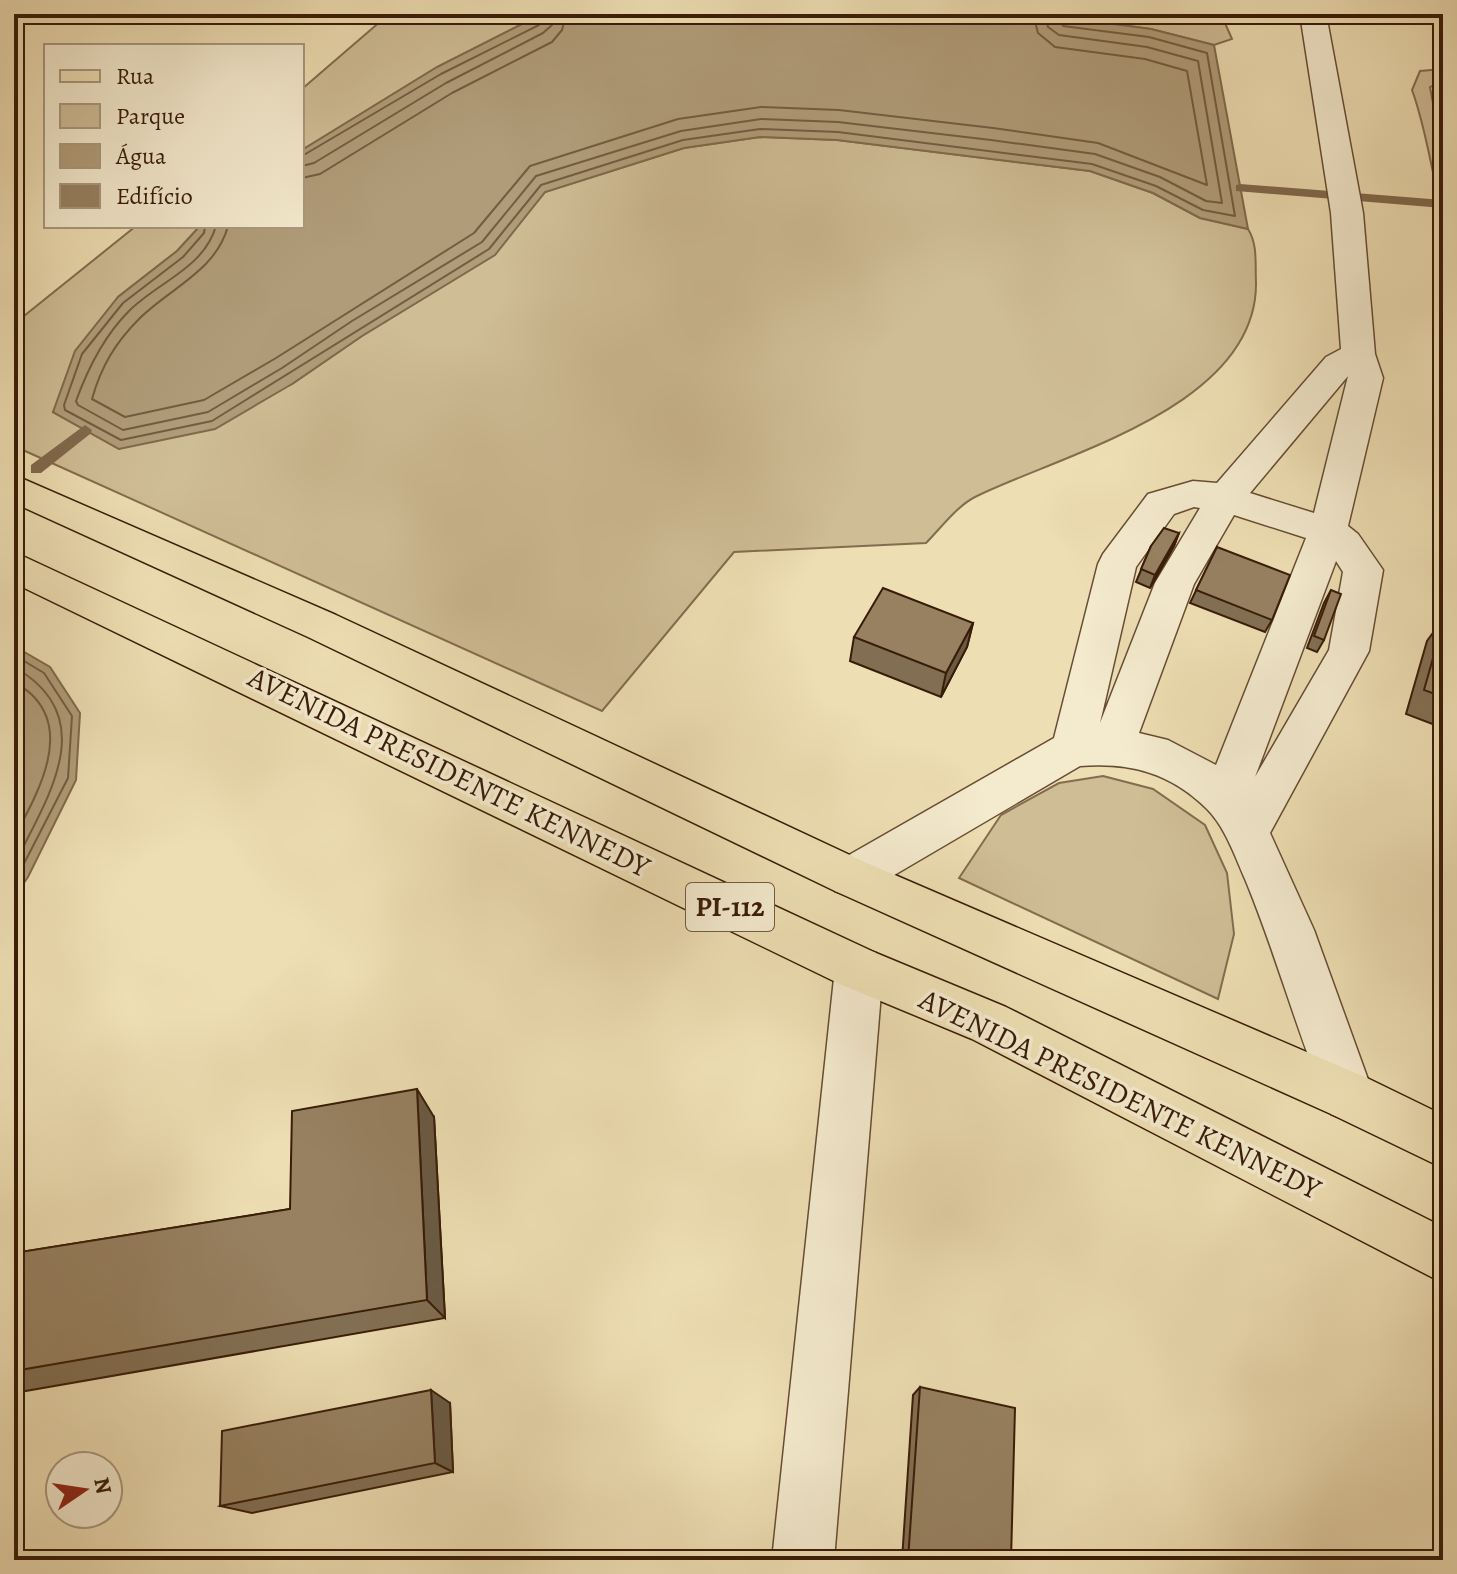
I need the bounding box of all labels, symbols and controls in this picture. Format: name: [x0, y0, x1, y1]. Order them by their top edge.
legend: [44, 44, 304, 228]
text: Rua: [116, 60, 155, 92]
text: Parque: [116, 100, 185, 132]
text: Água: [115, 140, 167, 172]
text: Edifício: [116, 180, 193, 212]
street label: AVENIDA PRESIDENTE KENNEDY: [241, 657, 657, 887]
road number: PI-112: [686, 883, 774, 931]
street label: AVENIDA PRESIDENTE KENNEDY: [912, 979, 1328, 1209]
north arrow: [44, 1450, 124, 1530]
text: N: [86, 1475, 119, 1497]

